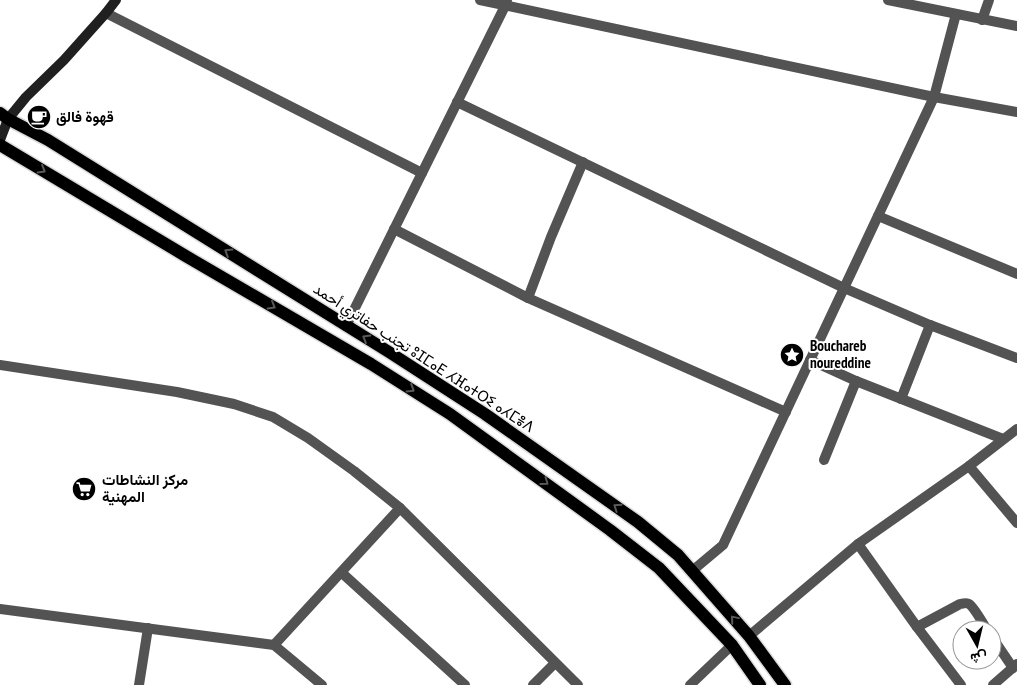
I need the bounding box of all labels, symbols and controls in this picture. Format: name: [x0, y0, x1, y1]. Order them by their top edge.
cafe icon: قهوة فالق: [26, 104, 52, 130]
place label: قهوة فالق: [56, 107, 114, 126]
one-way arrow: [36, 163, 45, 173]
one-way arrow: [224, 249, 233, 259]
street label: تجنب حفاتري أحمد ⵓⵊⵎⴰⴹ ⵃⴼⴰⵜⵔⵉ ⴰⵃⵎⴻⴷ: [308, 279, 538, 440]
one-way arrow: [266, 300, 275, 310]
one-way arrow: [363, 335, 372, 344]
place label: Bouchareb noureddine: [810, 336, 871, 372]
place icon: Bouchareb noureddine: [779, 342, 805, 368]
one-way arrow: [406, 383, 415, 393]
place label: مركز النشاطات المهنية: [102, 470, 188, 506]
supermarket icon: مركز النشاطات المهنية: [71, 476, 97, 502]
one-way arrow: [539, 476, 548, 486]
one-way arrow: [613, 504, 623, 513]
one-way arrow: [731, 615, 740, 624]
north arrow: [952, 620, 1002, 670]
text: ش: [969, 648, 988, 668]

